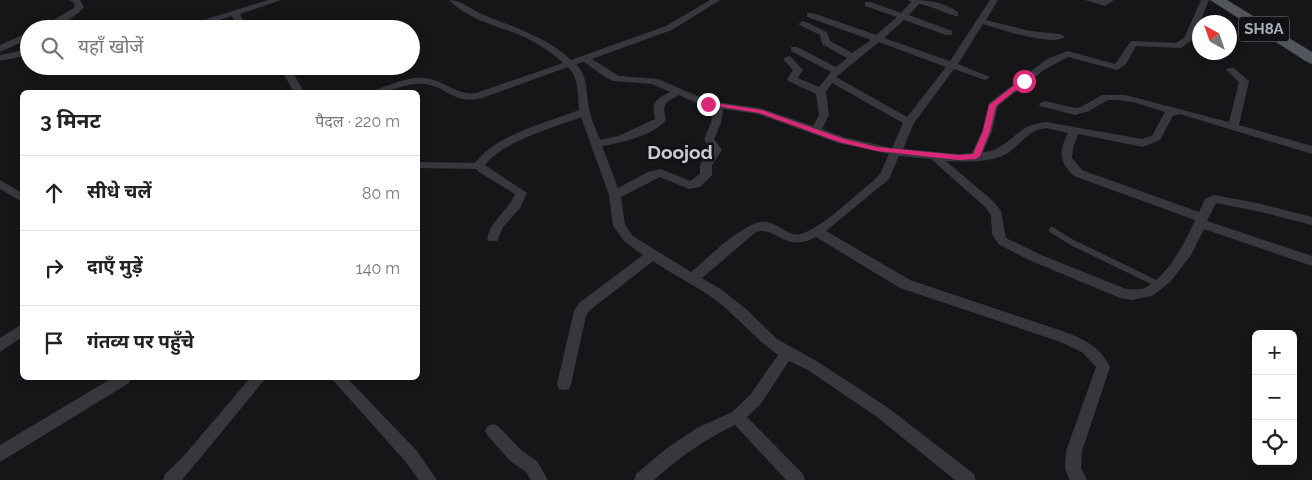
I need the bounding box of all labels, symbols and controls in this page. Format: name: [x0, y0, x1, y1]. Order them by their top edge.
north arrow: [1192, 15, 1237, 60]
road number: SH8A: [1239, 16, 1289, 42]
search box: [20, 20, 420, 75]
icon: search: [38, 34, 66, 62]
text: यहाँ खोजें: [78, 35, 143, 57]
route start: [1013, 70, 1036, 93]
route end: [697, 93, 720, 116]
text: 3 मिनट: [40, 108, 101, 133]
text: पैदल · 220 m: [315, 112, 400, 131]
district label: Doojod: [647, 141, 713, 163]
icon: ahead: [40, 179, 68, 207]
text: सीधे चलें: [87, 180, 151, 202]
text: 80 m: [362, 184, 400, 203]
icon: right: [40, 254, 68, 282]
text: दाएँ मुड़ें: [87, 255, 143, 277]
text: 140 m: [356, 259, 400, 278]
icon: arrive: [40, 329, 68, 357]
text: गंतव्य पर पहुँचे: [87, 330, 194, 352]
map controls: [1252, 330, 1297, 465]
button: +: [1252, 330, 1297, 375]
button: −: [1252, 375, 1297, 420]
button: locate: [1252, 420, 1297, 465]

